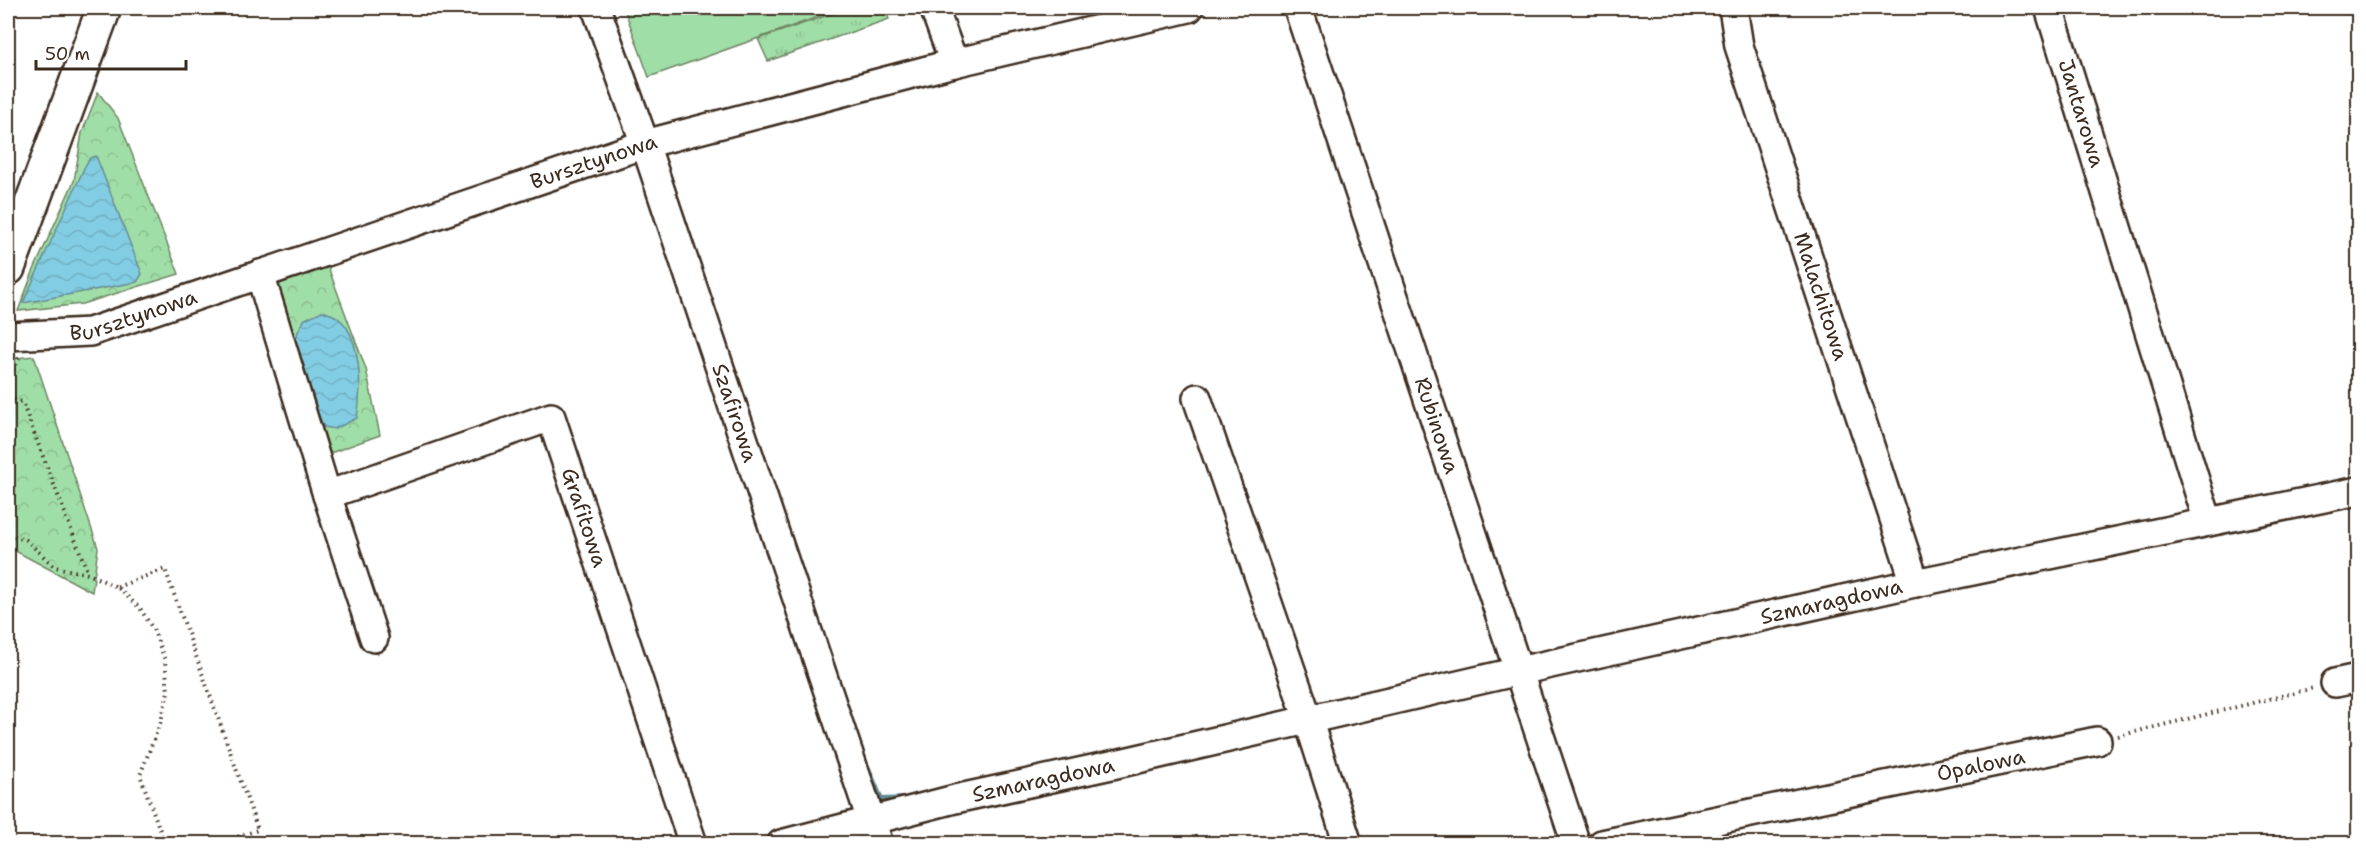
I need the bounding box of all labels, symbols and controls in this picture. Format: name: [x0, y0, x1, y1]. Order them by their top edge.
scale bar: [36, 33, 186, 71]
text: 50 m: [45, 42, 90, 66]
street label: Jantarowa: [2052, 55, 2111, 171]
street label: Bursztynowa: [527, 127, 660, 196]
street label: Malachitowa: [1787, 229, 1855, 364]
street label: Bursztynowa: [69, 283, 201, 347]
street label: Szafirowa: [705, 360, 764, 466]
street label: Rubinowa: [1408, 374, 1466, 477]
street label: Grafitowa: [555, 464, 614, 571]
street label: Szmaragdowa: [1758, 572, 1905, 631]
street label: Opalowa: [1934, 742, 2028, 788]
street label: Szmaragdowa: [969, 751, 1117, 809]

